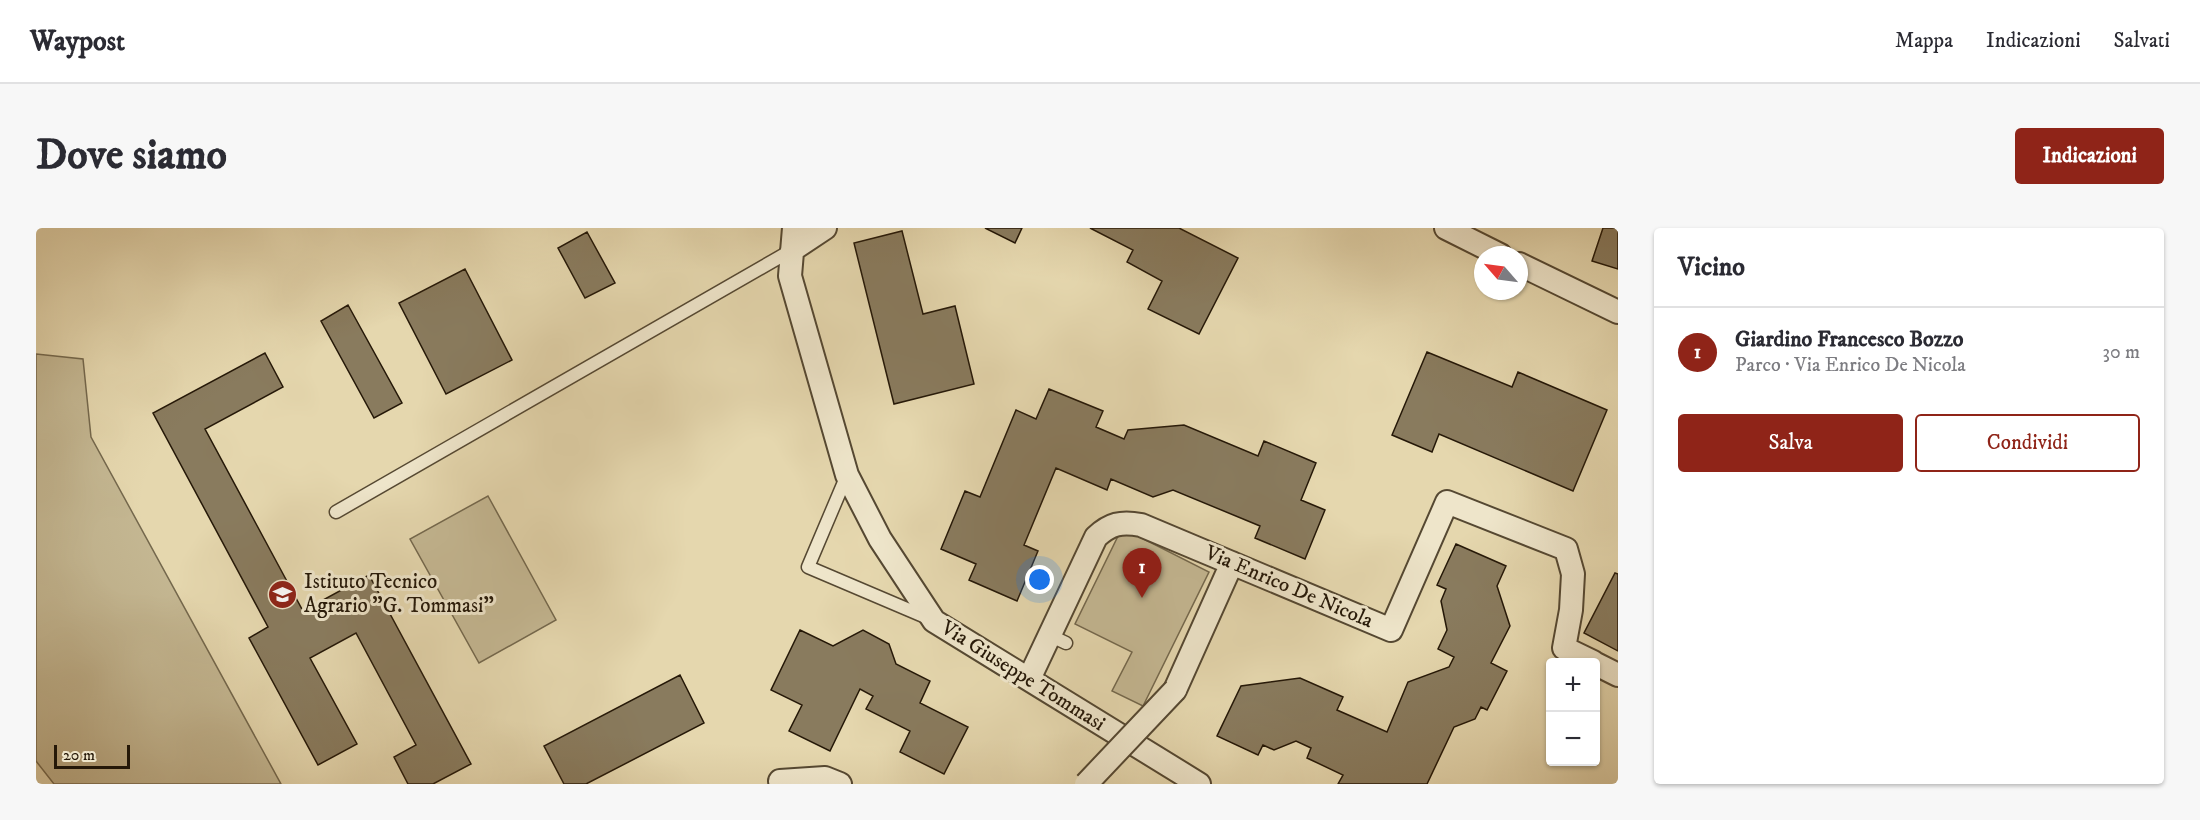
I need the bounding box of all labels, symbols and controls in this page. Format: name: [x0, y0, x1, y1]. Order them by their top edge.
text: Waypost: [30, 24, 125, 59]
text: Mappa: [1895, 28, 1953, 54]
text: Indicazioni: [1986, 28, 2081, 54]
text: Salvati: [2114, 28, 2170, 54]
button: Indicazioni: [2015, 128, 2164, 184]
text: Dove siamo: [36, 130, 227, 182]
north arrow: [1474, 246, 1528, 300]
text: Vicino: [1678, 251, 1745, 284]
text: Giardino Francesco Bozzo: [1735, 326, 1964, 353]
text: 1: [1694, 340, 1701, 365]
text: 30 m: [2102, 340, 2140, 365]
text: Parco · Via Enrico De Nicola: [1735, 353, 1966, 378]
button: Salva: [1678, 414, 1903, 472]
button: Condividi: [1915, 414, 2140, 472]
street label: Via Enrico De Nicola: [1200, 539, 1377, 634]
pin: 1: [1122, 548, 1162, 598]
your location: [1025, 565, 1054, 594]
place label: Istituto Tecnico Agrario "G. Tommasi": [304, 569, 494, 619]
school or university icon: Istituto Tecnico Agrario "G. Tommasi": [267, 578, 299, 610]
street label: Via Giuseppe Tommasi: [935, 614, 1110, 737]
map controls: [1546, 658, 1600, 766]
button: +: [1546, 658, 1600, 712]
button: −: [1546, 712, 1600, 766]
scale bar: [54, 742, 130, 770]
text: 20 m: [63, 745, 95, 765]

